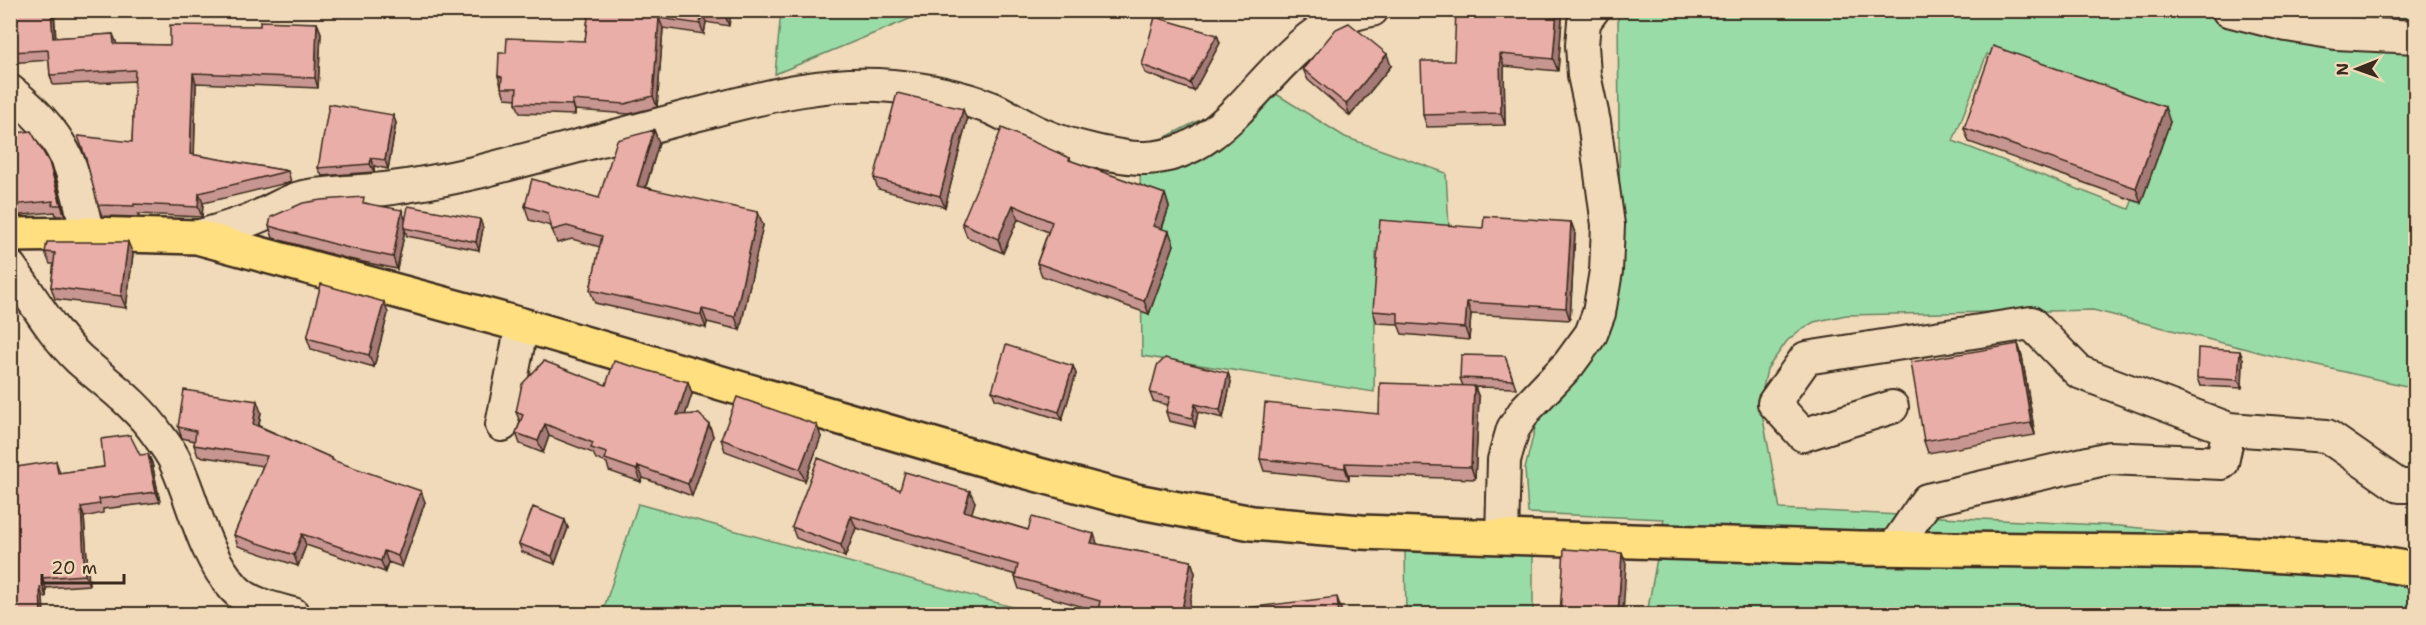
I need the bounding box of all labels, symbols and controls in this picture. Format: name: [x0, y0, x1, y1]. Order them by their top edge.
north arrow: [2327, 39, 2387, 99]
text: N: [2332, 63, 2353, 76]
scale bar: [42, 547, 124, 585]
text: 20 m: [51, 556, 97, 580]

